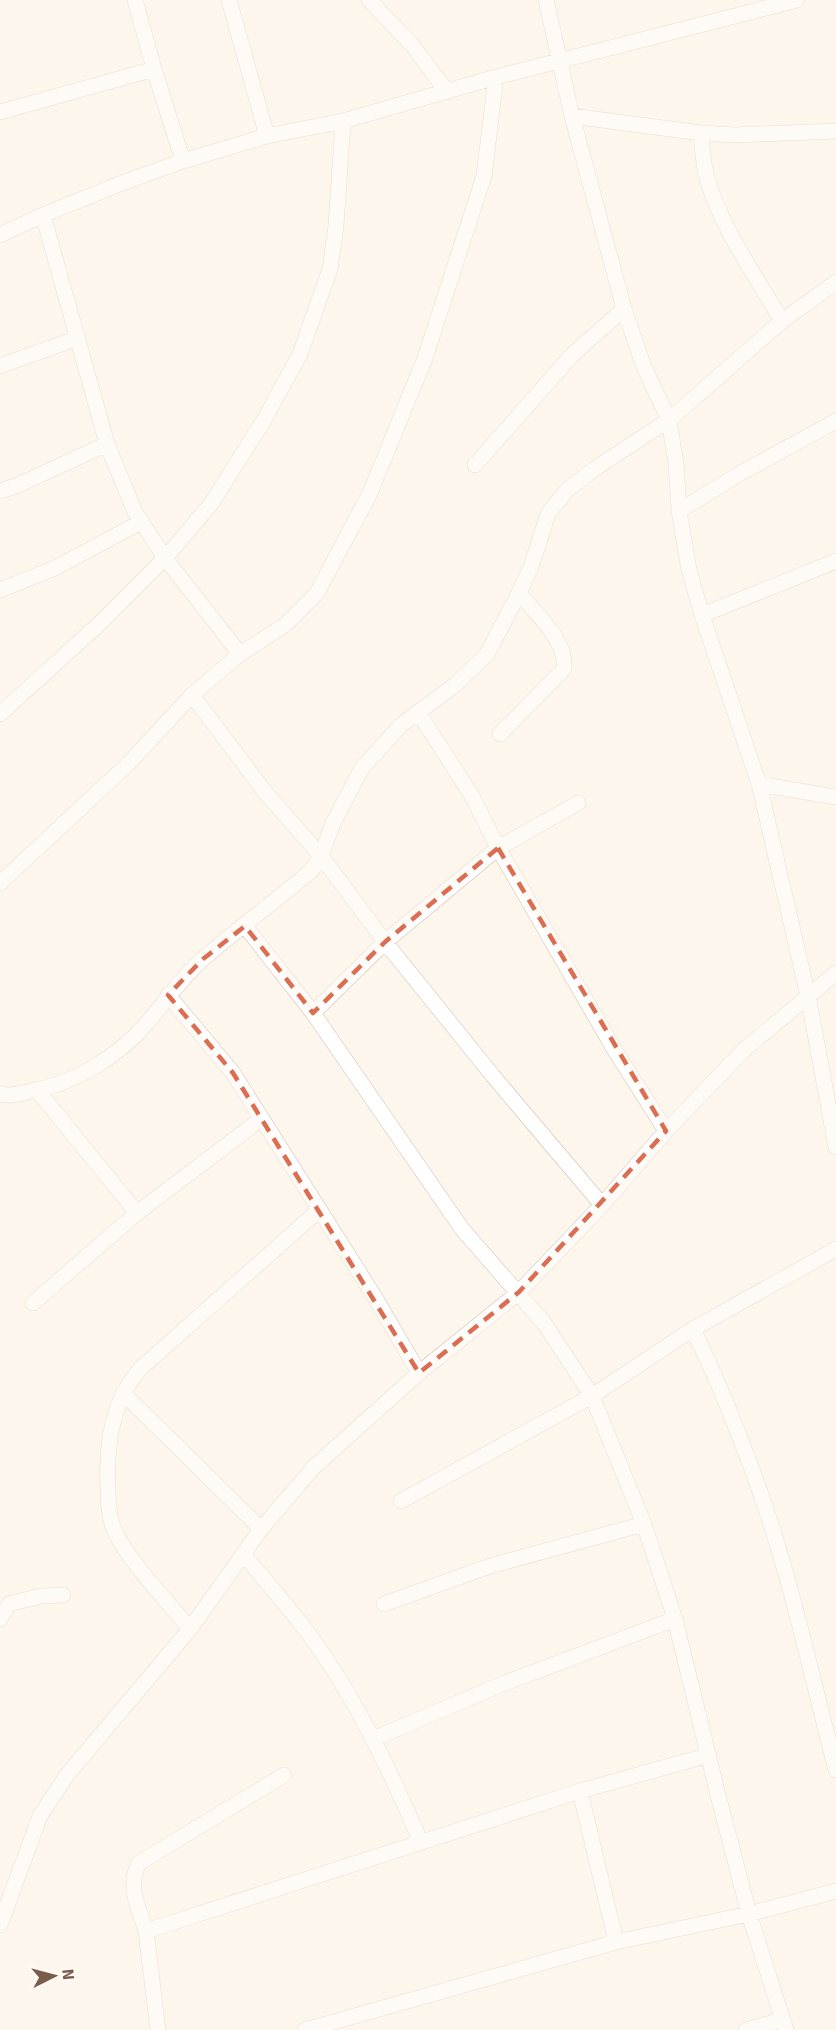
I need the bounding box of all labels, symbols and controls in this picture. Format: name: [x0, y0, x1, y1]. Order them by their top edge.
north arrow: [24, 1946, 84, 2006]
text: N: [57, 1968, 78, 1981]

